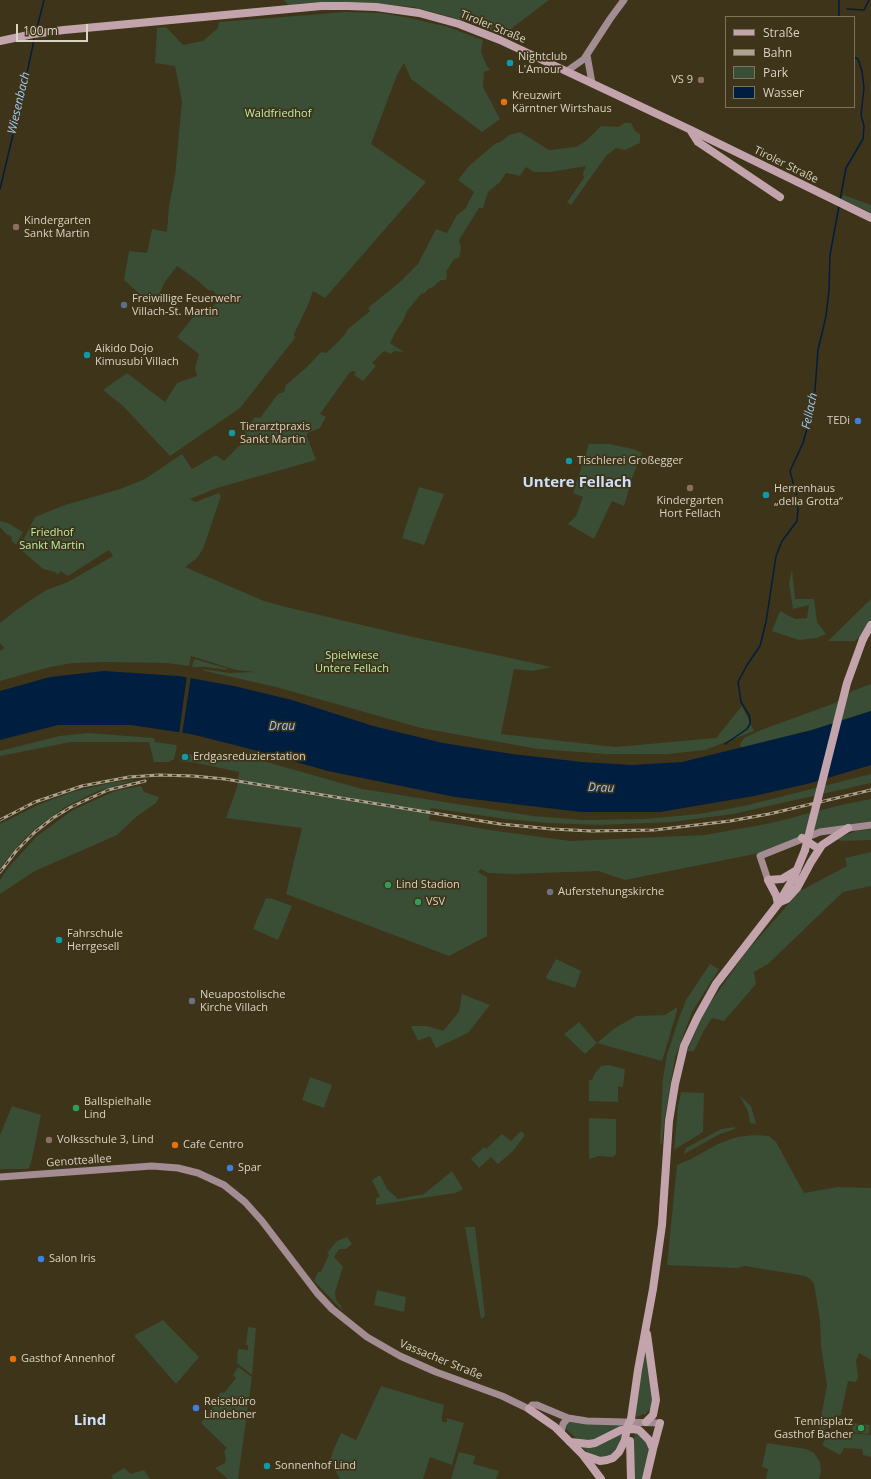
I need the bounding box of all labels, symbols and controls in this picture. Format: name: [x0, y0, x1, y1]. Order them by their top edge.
street label: Tiroler Straße: [458, 8, 528, 46]
scale bar: [18, 16, 90, 42]
legend: [725, 16, 855, 108]
text: 100 m: [23, 22, 58, 39]
text: Straße: [763, 24, 800, 41]
text: Bahn: [763, 44, 792, 61]
place label: Nightclub L'Amour: [518, 50, 567, 76]
marker: Nightclub L'Amour: [505, 58, 515, 68]
text: Park: [763, 64, 788, 81]
water label: Wiesenbach: [5, 71, 33, 135]
place label: VS 9: [671, 73, 693, 87]
marker: VS 9: [696, 75, 706, 85]
text: Wasser: [763, 84, 804, 101]
place label: Kreuzwirt Kärntner Wirtshaus: [512, 89, 612, 115]
marker: Kreuzwirt Kärntner Wirtshaus: [499, 97, 509, 107]
park label: Waldfriedhof: [245, 107, 311, 121]
street label: Tiroler Straße: [752, 144, 820, 186]
place label: Kindergarten Sankt Martin: [24, 214, 91, 240]
marker: Kindergarten Sankt Martin: [11, 222, 21, 232]
place label: Freiwillige Feuerwehr Villach-St. Martin: [132, 292, 241, 318]
marker: Freiwillige Feuerwehr Villach-St. Martin: [119, 300, 129, 310]
place label: Aikido Dojo Kimusubi Villach: [95, 342, 179, 368]
marker: Aikido Dojo Kimusubi Villach: [82, 350, 92, 360]
water label: Fellach: [799, 391, 821, 431]
place label: TEDi: [827, 414, 850, 428]
marker: TEDi: [853, 416, 863, 426]
place label: Tierarztpraxis Sankt Martin: [240, 420, 310, 446]
marker: Tierarztpraxis Sankt Martin: [227, 428, 237, 438]
place label: Tischlerei Großegger: [577, 454, 683, 468]
marker: Tischlerei Großegger: [564, 456, 574, 466]
district label: Untere Fellach: [522, 474, 632, 492]
place label: Herrenhaus „della Grotta“: [774, 482, 843, 508]
marker: Kindergarten Hort Fellach: [685, 483, 695, 493]
marker: Herrenhaus „della Grotta“: [761, 490, 771, 500]
place label: Kindergarten Hort Fellach: [656, 494, 724, 520]
park label: Friedhof Sankt Martin: [19, 526, 85, 552]
park label: Spielwiese Untere Fellach: [315, 649, 389, 675]
water label: Drau: [269, 720, 295, 734]
place label: Erdgasreduzierstation: [193, 750, 306, 764]
marker: Erdgasreduzierstation: [180, 752, 190, 762]
water label: Drau: [588, 780, 614, 796]
place label: Lind Stadion: [396, 878, 460, 892]
marker: Lind Stadion: [383, 880, 393, 890]
place label: Auferstehungskirche: [558, 885, 664, 899]
marker: Auferstehungskirche: [545, 887, 555, 897]
place label: VSV: [426, 895, 445, 909]
marker: VSV: [413, 897, 423, 907]
place label: Fahrschule Herrgesell: [67, 927, 123, 953]
marker: Fahrschule Herrgesell: [54, 935, 64, 945]
place label: Neuapostolische Kirche Villach: [200, 988, 285, 1014]
marker: Neuapostolische Kirche Villach: [187, 996, 197, 1006]
place label: Ballspielhalle Lind: [84, 1095, 151, 1121]
marker: Ballspielhalle Lind: [71, 1103, 81, 1113]
place label: Volksschule 3, Lind: [57, 1133, 154, 1147]
marker: Volksschule 3, Lind: [44, 1135, 54, 1145]
place label: Cafe Centro: [183, 1138, 244, 1152]
marker: Cafe Centro: [170, 1140, 180, 1150]
street label: Genotteallee: [46, 1152, 112, 1170]
place label: Spar: [238, 1161, 261, 1175]
marker: Spar: [225, 1163, 235, 1173]
place label: Salon Iris: [49, 1252, 96, 1266]
marker: Salon Iris: [36, 1254, 46, 1264]
street label: Vassacher Straße: [398, 1337, 484, 1383]
place label: Gasthof Annenhof: [21, 1352, 115, 1366]
marker: Gasthof Annenhof: [8, 1354, 18, 1364]
place label: Reisebüro Lindebner: [204, 1395, 256, 1421]
marker: Reisebüro Lindebner: [191, 1403, 201, 1413]
district label: Lind: [74, 1412, 106, 1430]
place label: Tennisplatz Gasthof Bacher: [774, 1415, 853, 1441]
marker: Tennisplatz Gasthof Bacher: [856, 1423, 866, 1433]
place label: Sonnenhof Lind: [275, 1459, 356, 1473]
marker: Sonnenhof Lind: [262, 1461, 272, 1471]

